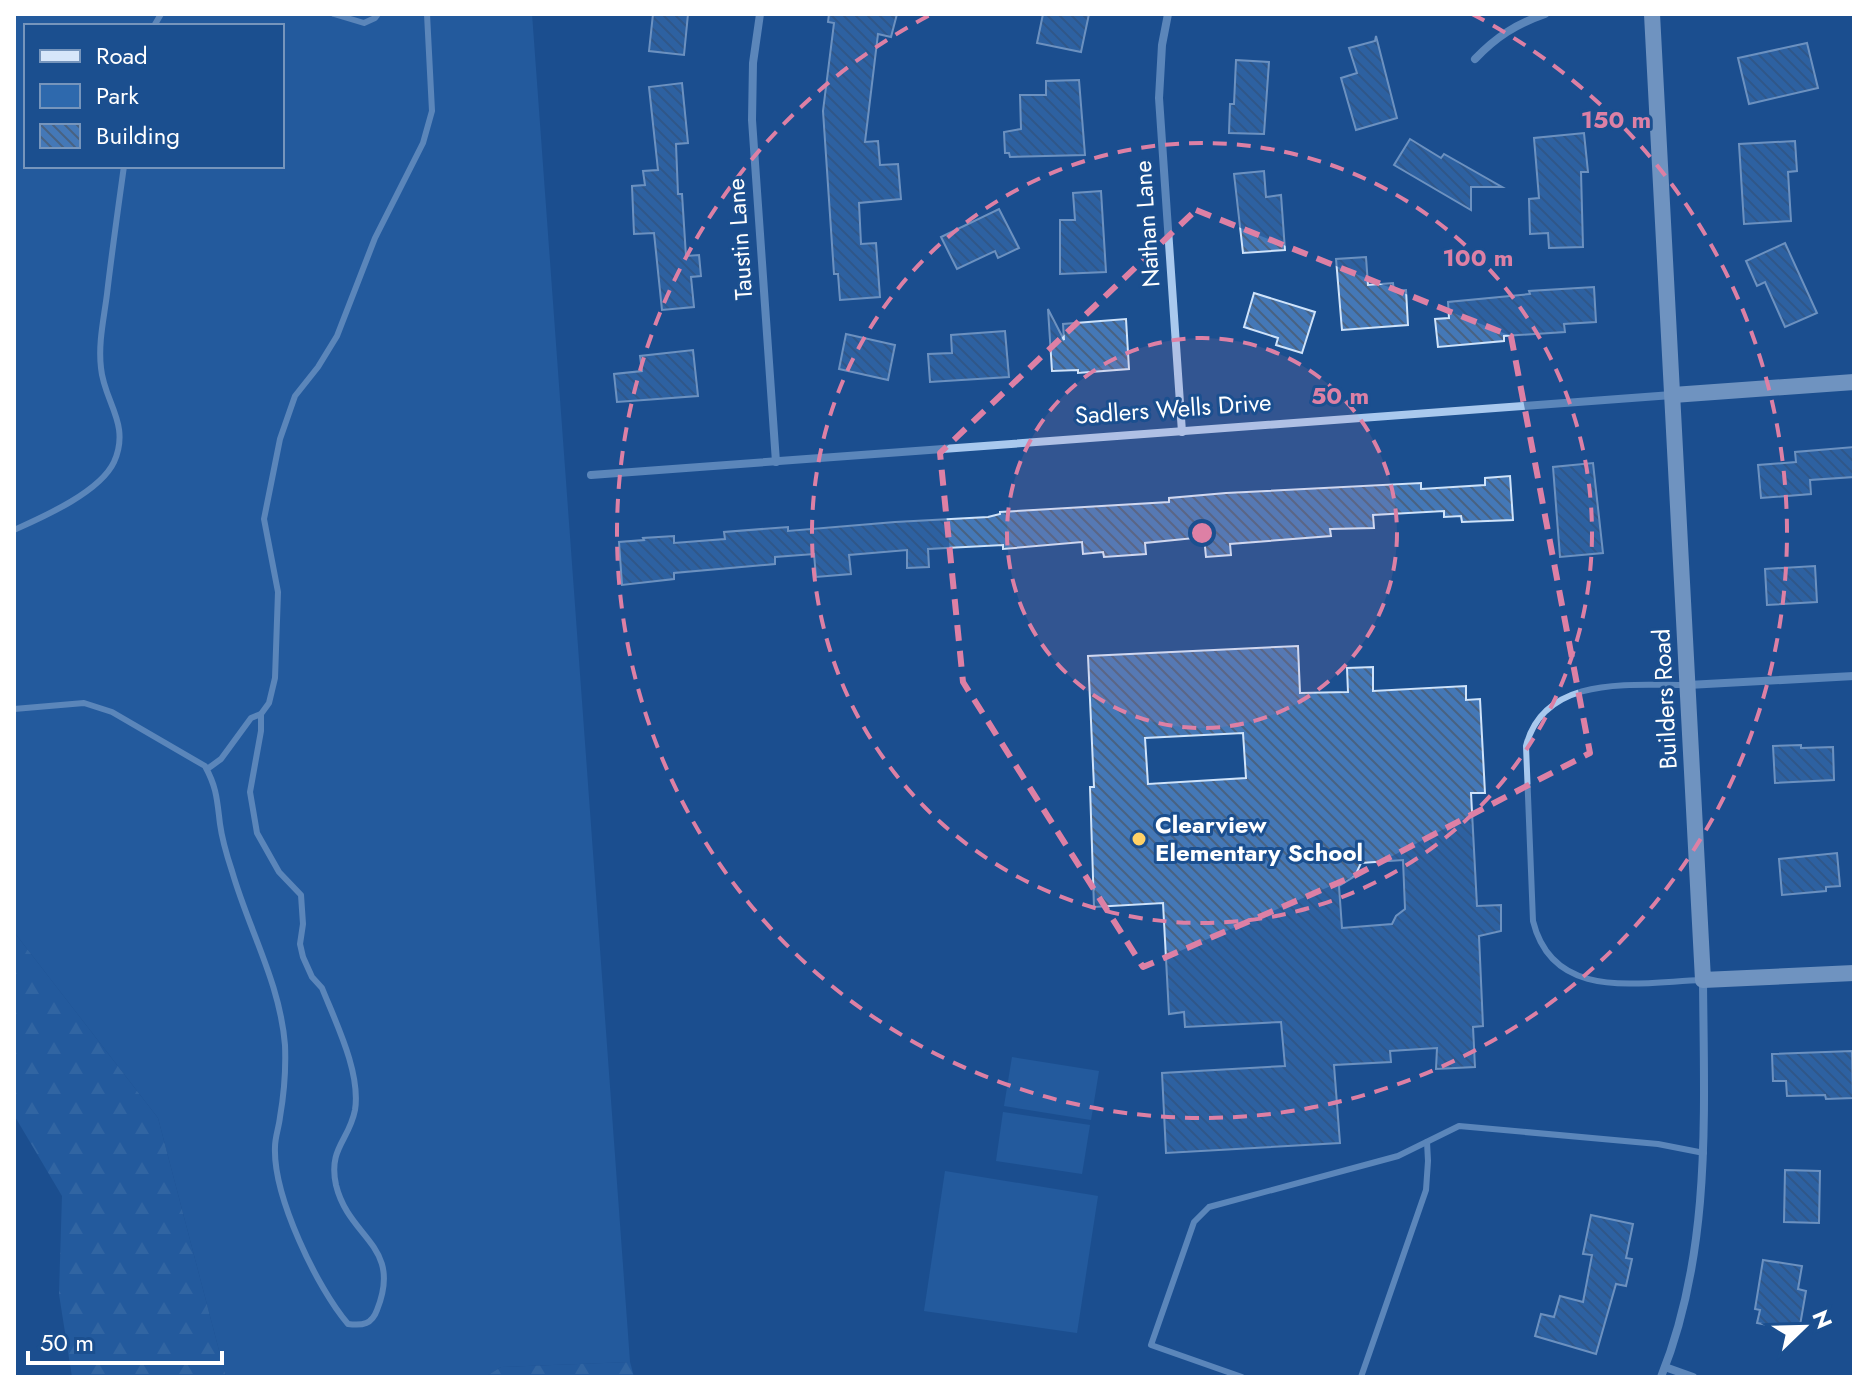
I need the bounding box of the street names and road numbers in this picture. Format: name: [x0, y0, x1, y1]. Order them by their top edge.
street label: Nathan Lane: [1125, 159, 1168, 289]
street label: Taustin Lane: [718, 177, 761, 301]
street label: Sadlers Wells Drive: [1074, 384, 1272, 433]
street label: Builders Road: [1643, 628, 1686, 770]

